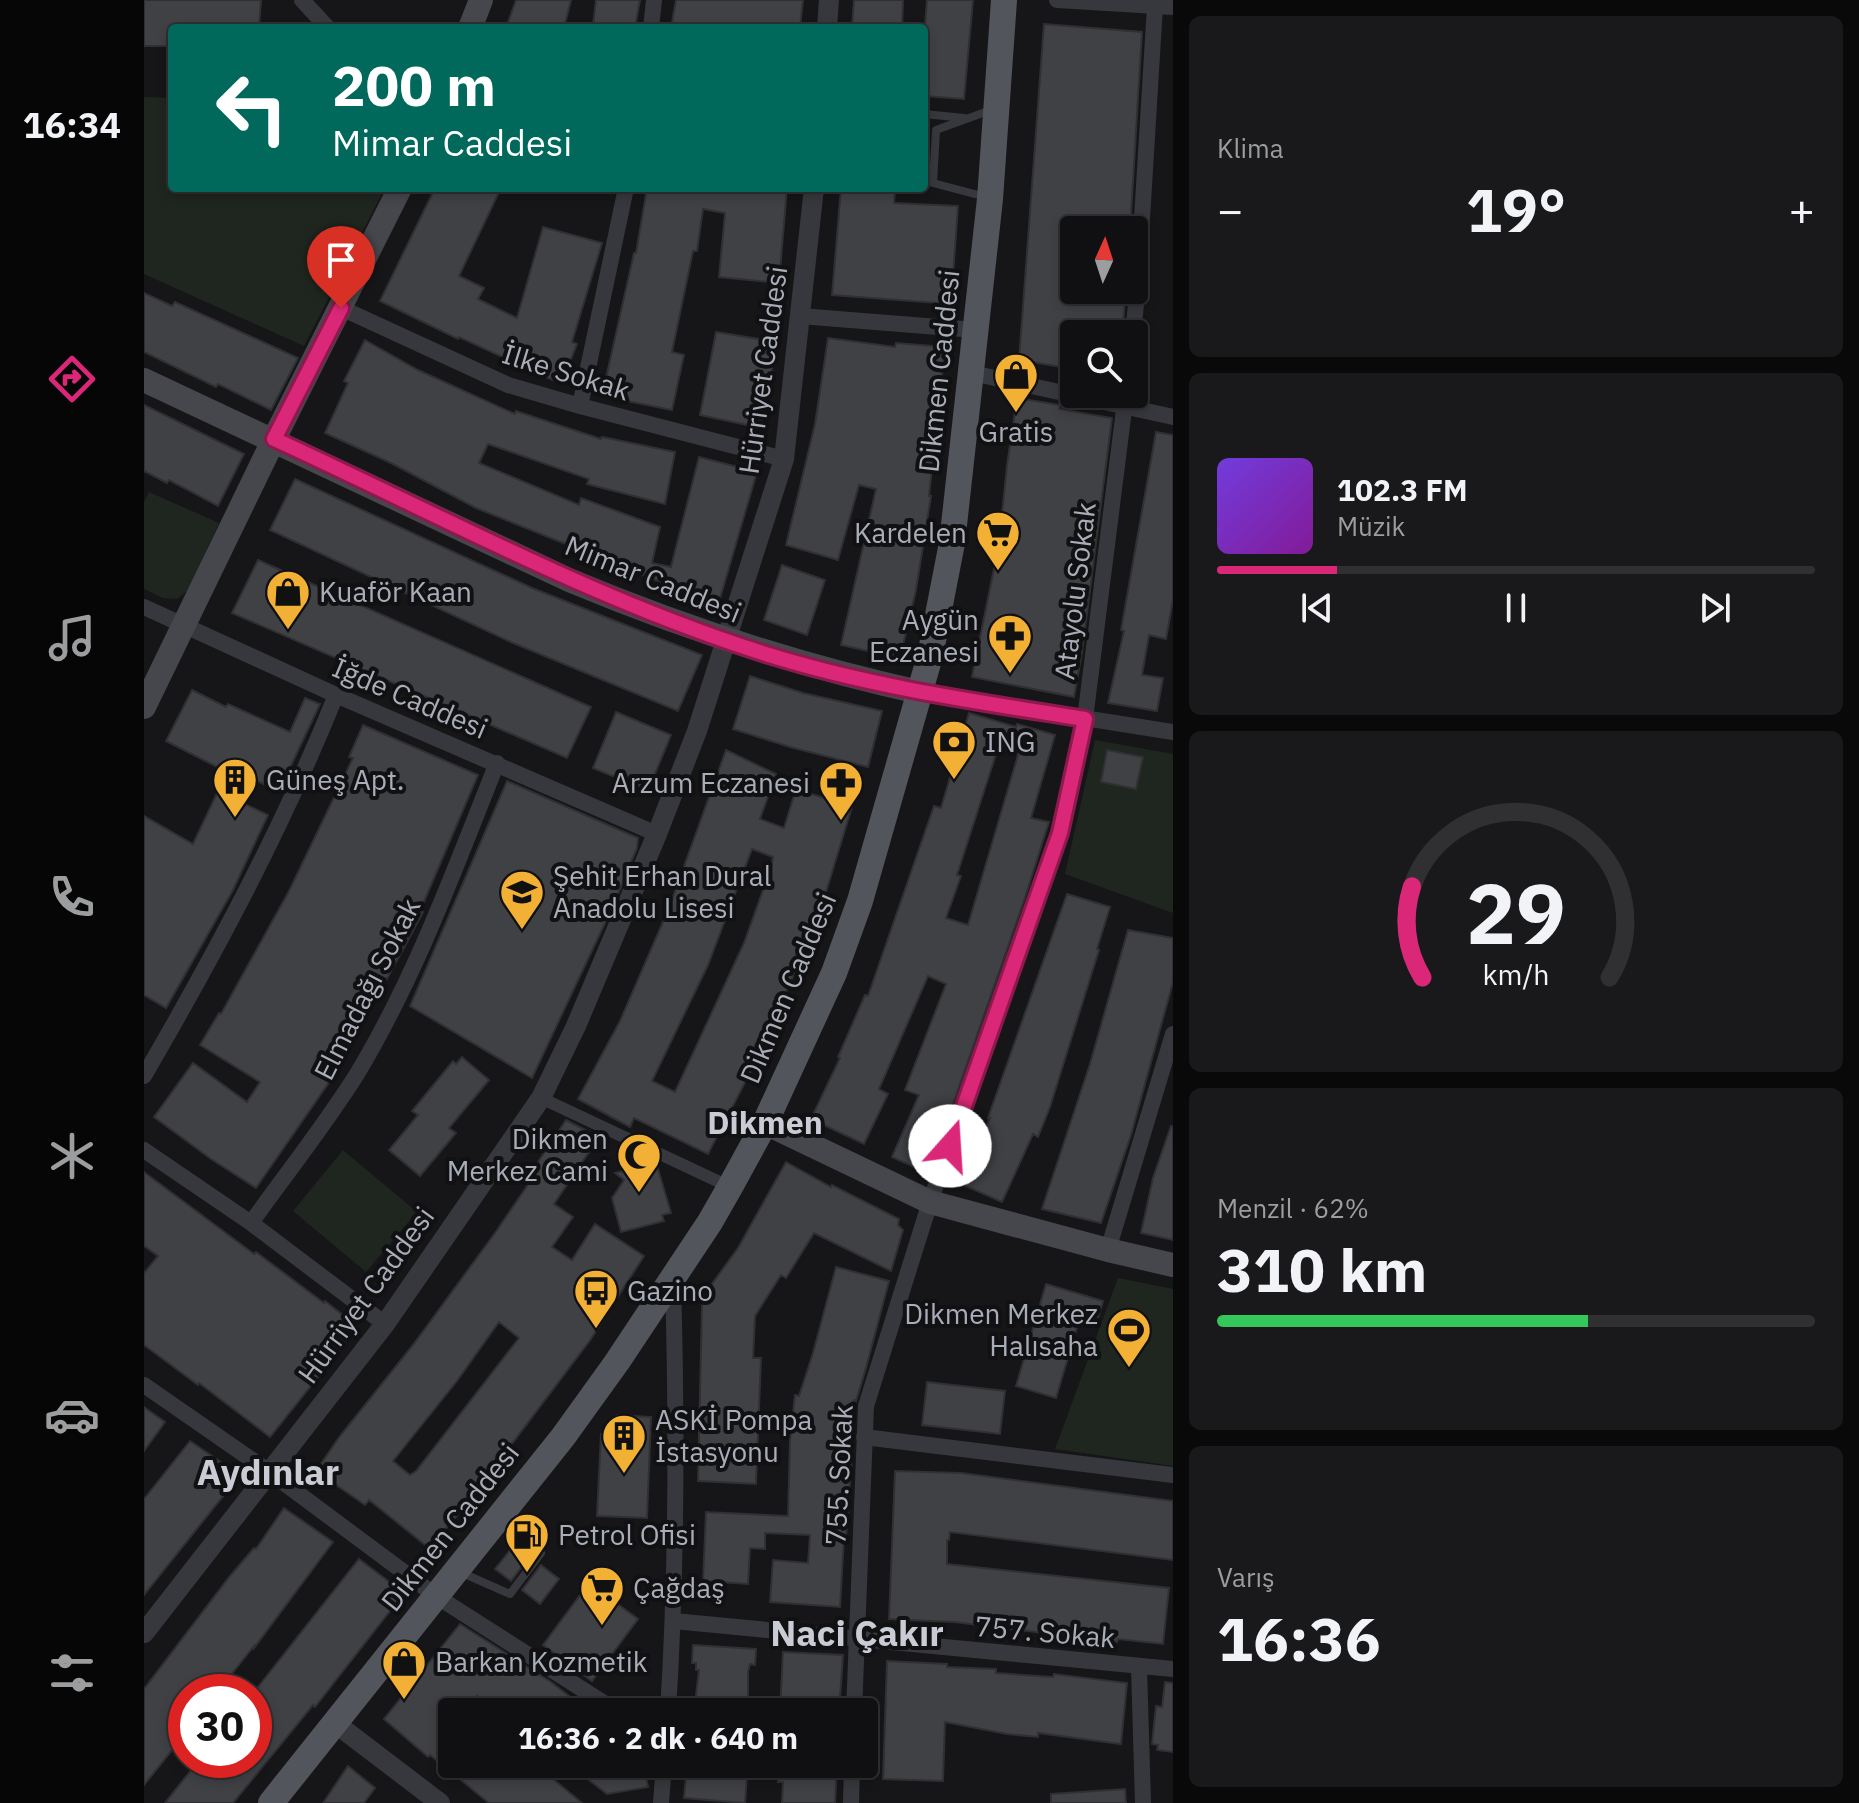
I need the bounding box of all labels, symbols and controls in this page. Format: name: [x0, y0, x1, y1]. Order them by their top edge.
text: 200 m: [332, 49, 496, 121]
icon: left: [200, 56, 304, 160]
text: 16:34: [23, 101, 121, 148]
text: Mimar Caddesi: [332, 119, 572, 166]
text: Klima: [1217, 131, 1284, 165]
text: 19°: [1466, 170, 1566, 249]
text: −: [1217, 181, 1243, 238]
text: +: [1789, 181, 1815, 238]
north arrow: [1060, 216, 1148, 304]
map controls: [1060, 216, 1148, 408]
pin: [307, 226, 375, 308]
icon: arrive: [319, 238, 363, 282]
street label: Hürriyet Caddesi: [730, 264, 795, 476]
street label: Dikmen Caddesi: [909, 268, 968, 474]
button: search: [1060, 320, 1148, 408]
street label: İlke Sokak: [498, 335, 635, 408]
icon: directions: [44, 351, 100, 407]
shop icon: Gratis: [992, 351, 1040, 414]
place label: Gratis: [978, 413, 1054, 450]
text: 102.3 FM: [1337, 470, 1468, 509]
street label: Atayolu Sokak: [1045, 500, 1104, 682]
supermarket icon: Kardelen: [974, 509, 1022, 572]
text: Müzik: [1337, 509, 1405, 543]
place label: Kardelen: [854, 514, 967, 551]
street label: Mimar Caddesi: [560, 526, 747, 631]
shop icon: Kuaför Kaan: [264, 568, 312, 631]
place label: Kuaför Kaan: [319, 573, 472, 610]
icon: previous: [1295, 586, 1339, 630]
icon: pause: [1494, 586, 1538, 630]
icon: next: [1693, 586, 1737, 630]
place label: Aygün Eczanesi: [869, 601, 979, 670]
icon: music: [44, 610, 100, 666]
pharmacy icon: Aygün Eczanesi: [986, 612, 1034, 675]
street label: İğde Caddesi: [327, 648, 493, 747]
bank icon: ING: [930, 718, 978, 781]
place label: ING: [985, 723, 1035, 760]
building icon: Güneş Apt.: [211, 756, 259, 819]
pharmacy icon: Arzum Eczanesi: [817, 759, 865, 822]
place label: Güneş Apt.: [266, 761, 404, 798]
place label: Arzum Eczanesi: [612, 764, 810, 801]
place label: Şehit Erhan Dural Anadolu Lisesi: [553, 857, 771, 926]
text: 29: [1466, 858, 1566, 966]
school or university icon: Şehit Erhan Dural Anadolu Lisesi: [498, 868, 546, 931]
icon: phone: [44, 869, 100, 925]
street label: Dikmen Caddesi: [731, 887, 844, 1089]
street label: Elmadağı Sokak: [305, 891, 428, 1086]
text: km/h: [1482, 956, 1550, 993]
district label: Dikmen: [707, 1101, 823, 1143]
position arrow: [908, 1104, 992, 1188]
place label: Dikmen Merkez Cami: [447, 1120, 608, 1189]
icon: climate: [44, 1128, 100, 1184]
mosque icon: Dikmen Merkez Cami: [615, 1131, 663, 1194]
text: Menzil · 62%: [1217, 1191, 1369, 1225]
street label: Hürriyet Caddesi: [289, 1199, 442, 1390]
text: 310 km: [1217, 1230, 1427, 1309]
bus stop icon: Gazino: [572, 1267, 620, 1330]
place label: Gazino: [627, 1272, 713, 1309]
place label: Dikmen Merkez Halısaha: [904, 1295, 1098, 1364]
sports icon: Dikmen Merkez Halısaha: [1105, 1306, 1153, 1369]
icon: car: [44, 1387, 100, 1443]
place label: ASKİ Pompa İstasyonu: [655, 1401, 813, 1470]
street label: 755. Sokak: [816, 1403, 861, 1546]
building icon: ASKİ Pompa İstasyonu: [600, 1412, 648, 1475]
street label: Dikmen Caddesi: [372, 1435, 527, 1618]
district label: Aydınlar: [197, 1448, 339, 1495]
fuel station icon: Petrol Ofisi: [503, 1511, 551, 1574]
place label: Petrol Ofisi: [558, 1516, 696, 1553]
text: Varış: [1217, 1560, 1275, 1594]
supermarket icon: Çağdaş: [578, 1564, 626, 1627]
place label: Çağdaş: [633, 1569, 725, 1606]
text: 16:36: [1217, 1599, 1381, 1678]
street label: 757. Sokak: [973, 1607, 1117, 1656]
district label: Naci Çakır: [770, 1609, 944, 1656]
shop icon: Barkan Kozmetik: [380, 1638, 428, 1701]
place label: Barkan Kozmetik: [435, 1643, 648, 1680]
icon: filters: [44, 1645, 100, 1701]
speed limit sign: 30: [168, 1674, 272, 1778]
text: 16:36 · 2 dk · 640 m: [518, 1718, 798, 1757]

